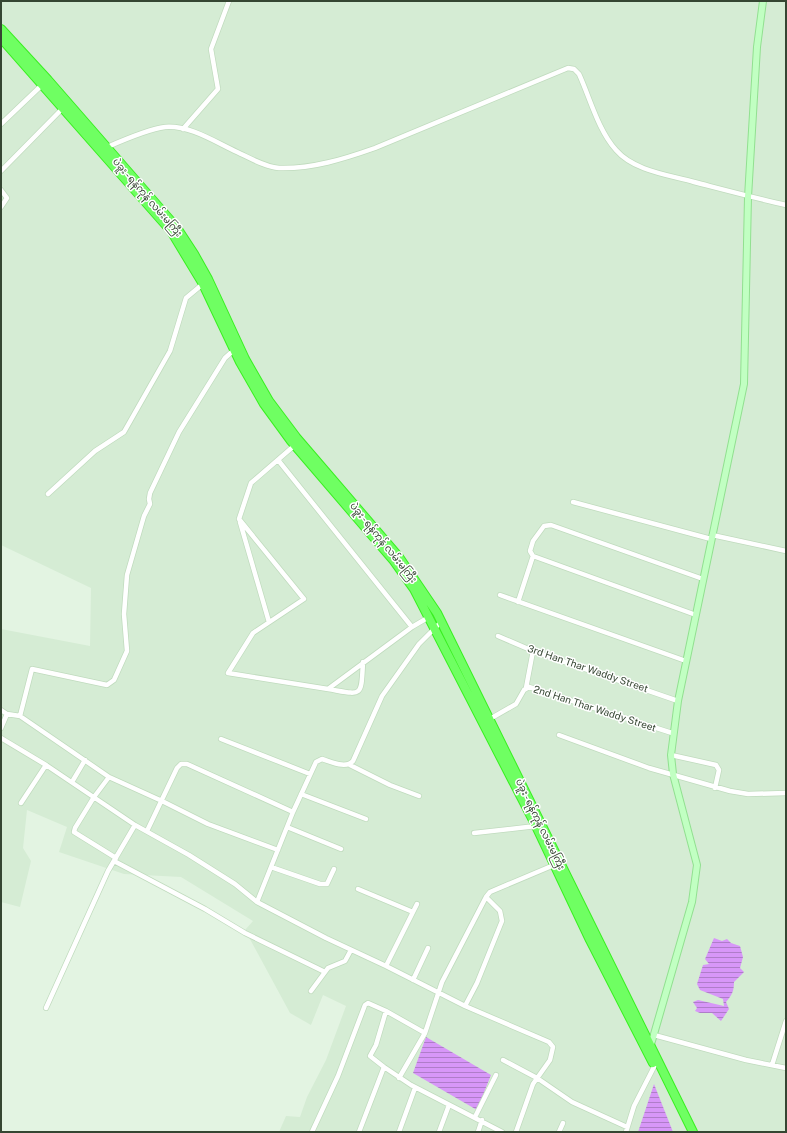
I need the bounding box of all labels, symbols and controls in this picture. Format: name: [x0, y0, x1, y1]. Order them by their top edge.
street label: ပဲခူး - ရန်ကုန် လမ်းမကြီး: [108, 155, 186, 241]
street label: ပဲခူး - ရန်ကုန် လမ်းမကြီး: [346, 499, 421, 587]
street label: 3rd Han Thar Waddy Street: [526, 642, 650, 694]
street label: 2nd Han Thar Waddy Street: [532, 682, 658, 734]
street label: ပဲခူး - ရန်ကုန် လမ်းမကြီး: [511, 776, 569, 873]

